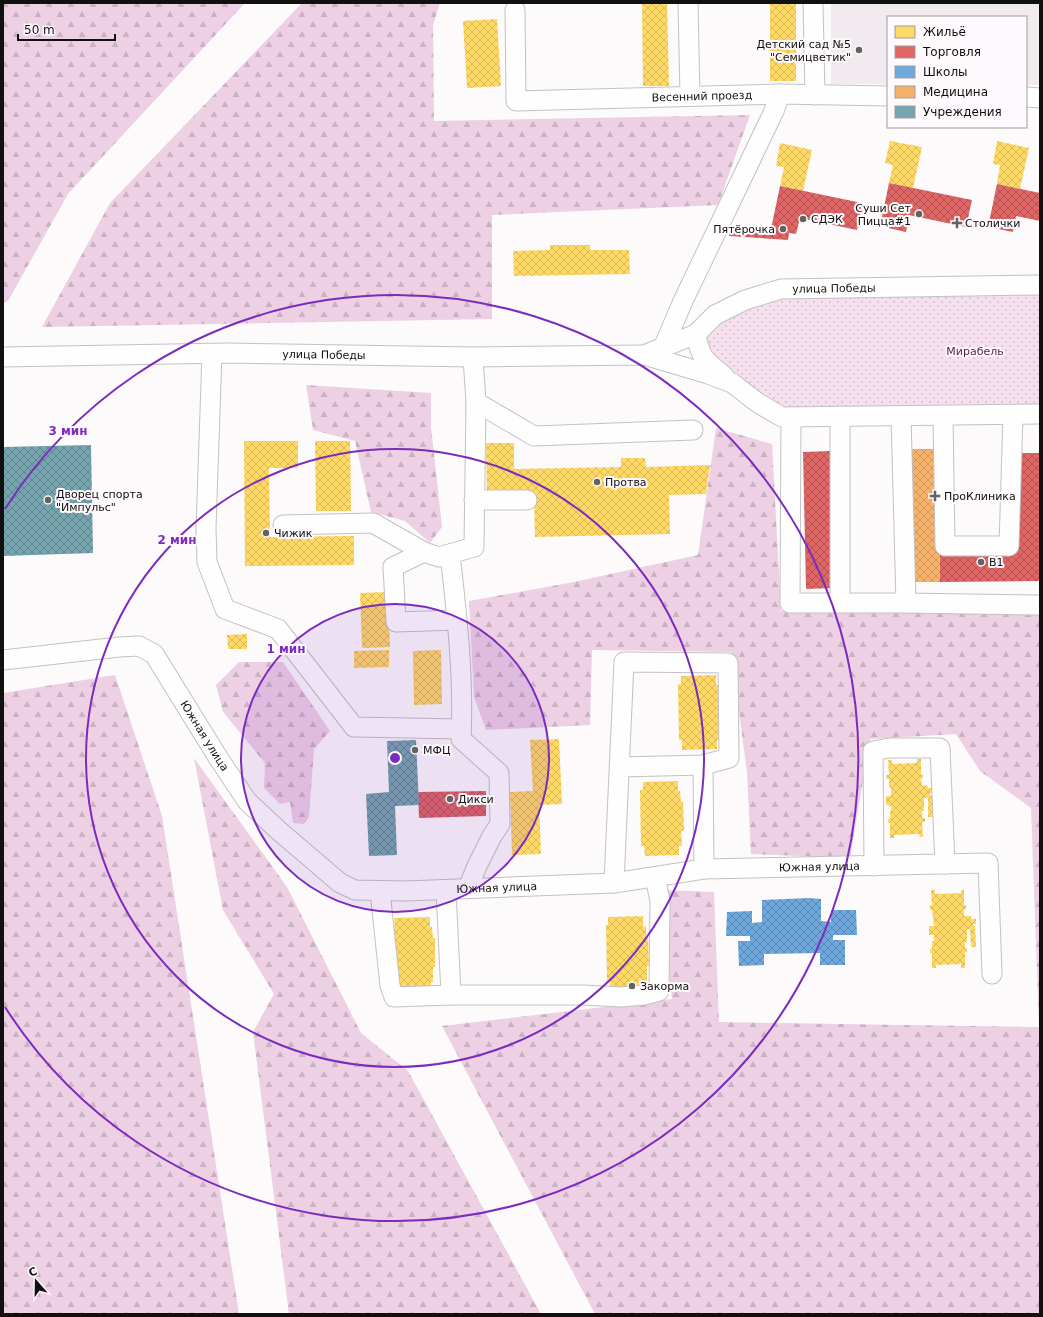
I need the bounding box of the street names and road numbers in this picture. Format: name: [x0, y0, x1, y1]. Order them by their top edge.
street label: Весенний проезд: [652, 89, 753, 104]
street label: улица Победы: [792, 282, 876, 296]
street label: улица Победы: [282, 348, 366, 362]
street label: Южная улица: [177, 698, 231, 774]
street label: Южная улица: [779, 860, 860, 874]
street label: Южная улица: [456, 880, 537, 896]

